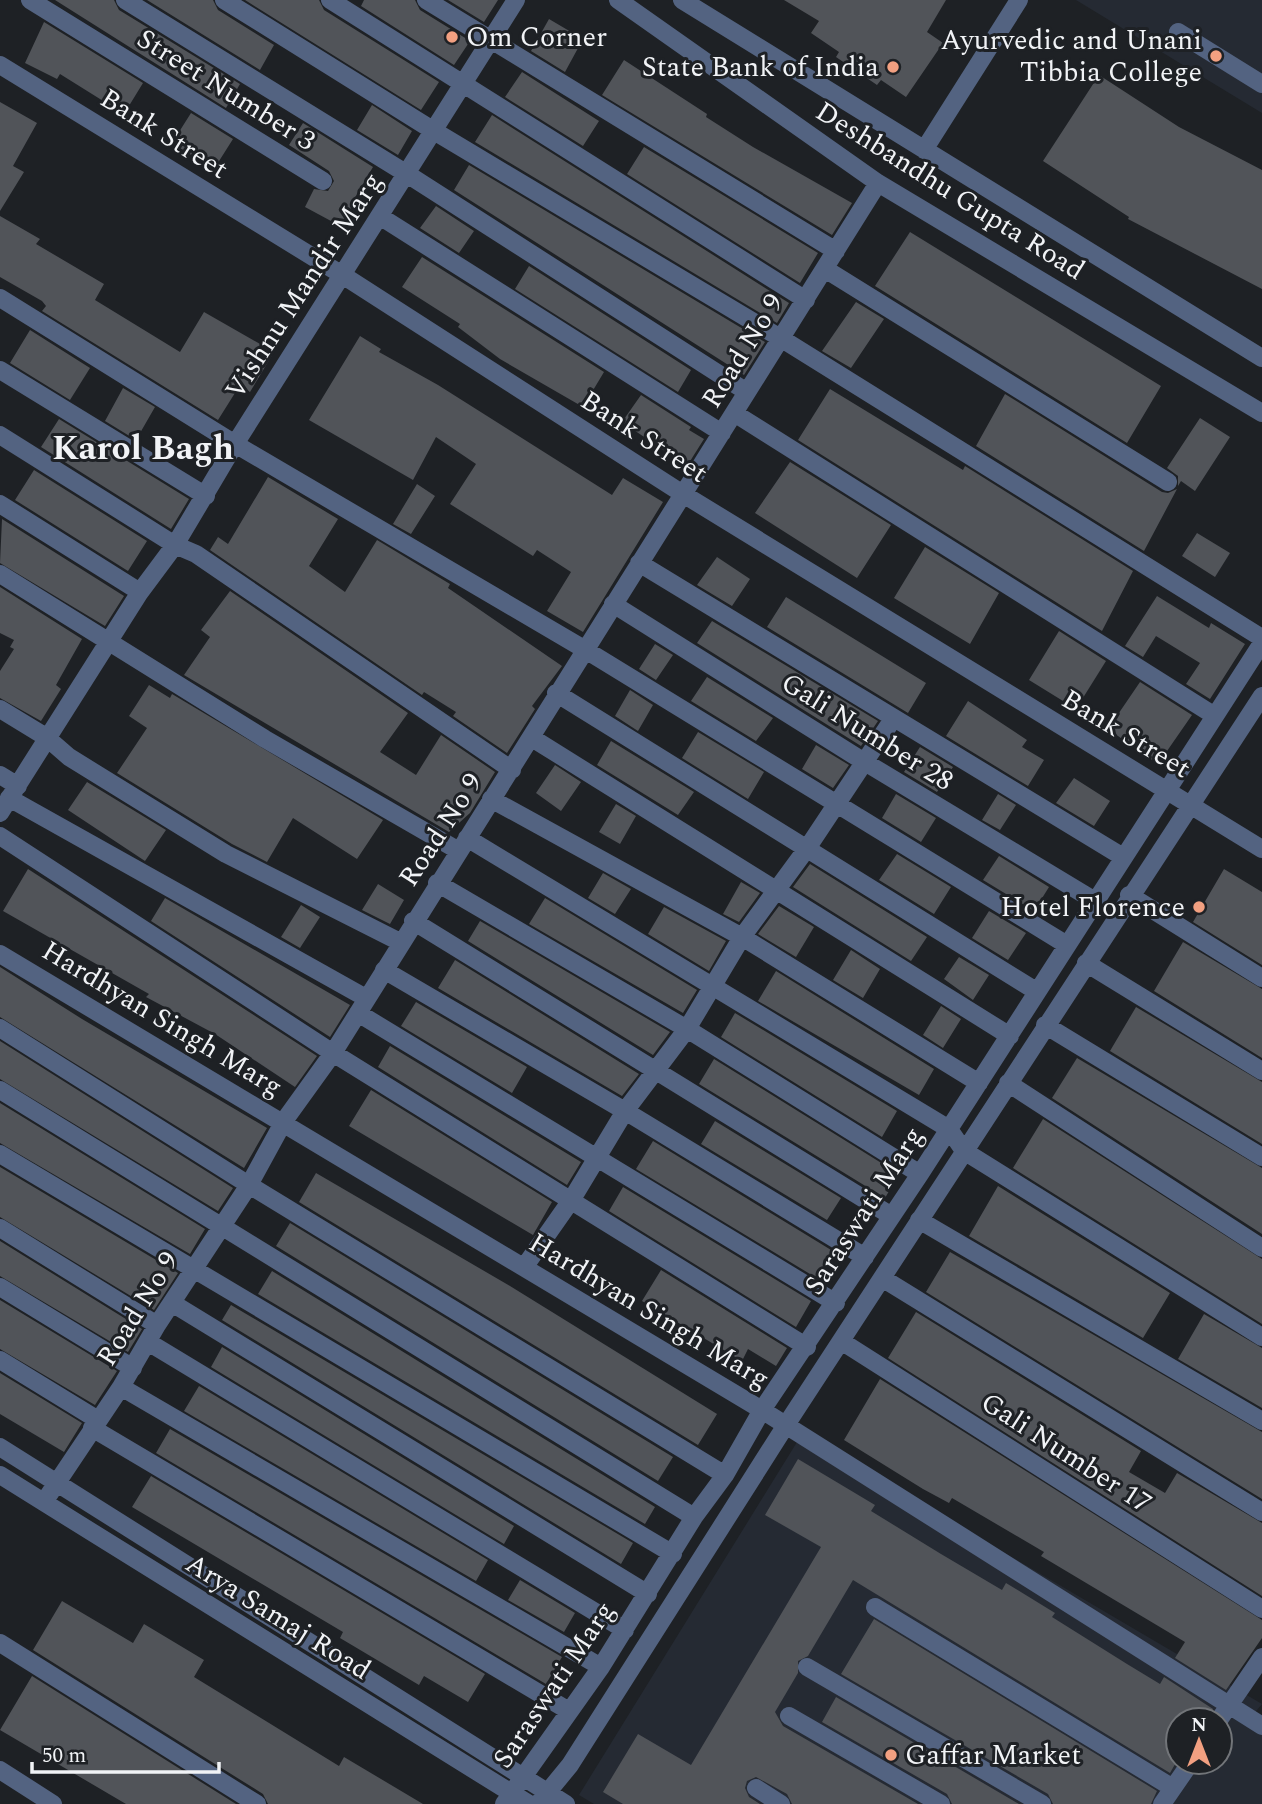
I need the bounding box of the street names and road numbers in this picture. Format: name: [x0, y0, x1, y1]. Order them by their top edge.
street label: Street Number 3: [128, 18, 324, 162]
street label: Bank Street: [91, 77, 237, 191]
street label: Deshbandhu Gupta Road: [807, 90, 1093, 292]
street label: Vishnu Mandir Marg: [214, 164, 394, 408]
street label: Road No 9: [691, 285, 795, 417]
street label: Bank Street: [572, 380, 716, 494]
street label: Gali Number 28: [772, 662, 962, 802]
street label: Bank Street: [1053, 678, 1199, 790]
street label: Road No 9: [388, 764, 494, 896]
street label: Hardhyan Singh Marg: [33, 930, 291, 1108]
street label: Saraswati Marg: [793, 1118, 935, 1304]
street label: Hardhyan Singh Marg: [520, 1222, 778, 1400]
street label: Road No 9: [86, 1243, 190, 1375]
street label: Gali Number 17: [972, 1381, 1160, 1525]
street label: Arya Samaj Road: [177, 1543, 379, 1691]
street label: Saraswati Marg: [482, 1593, 626, 1777]

